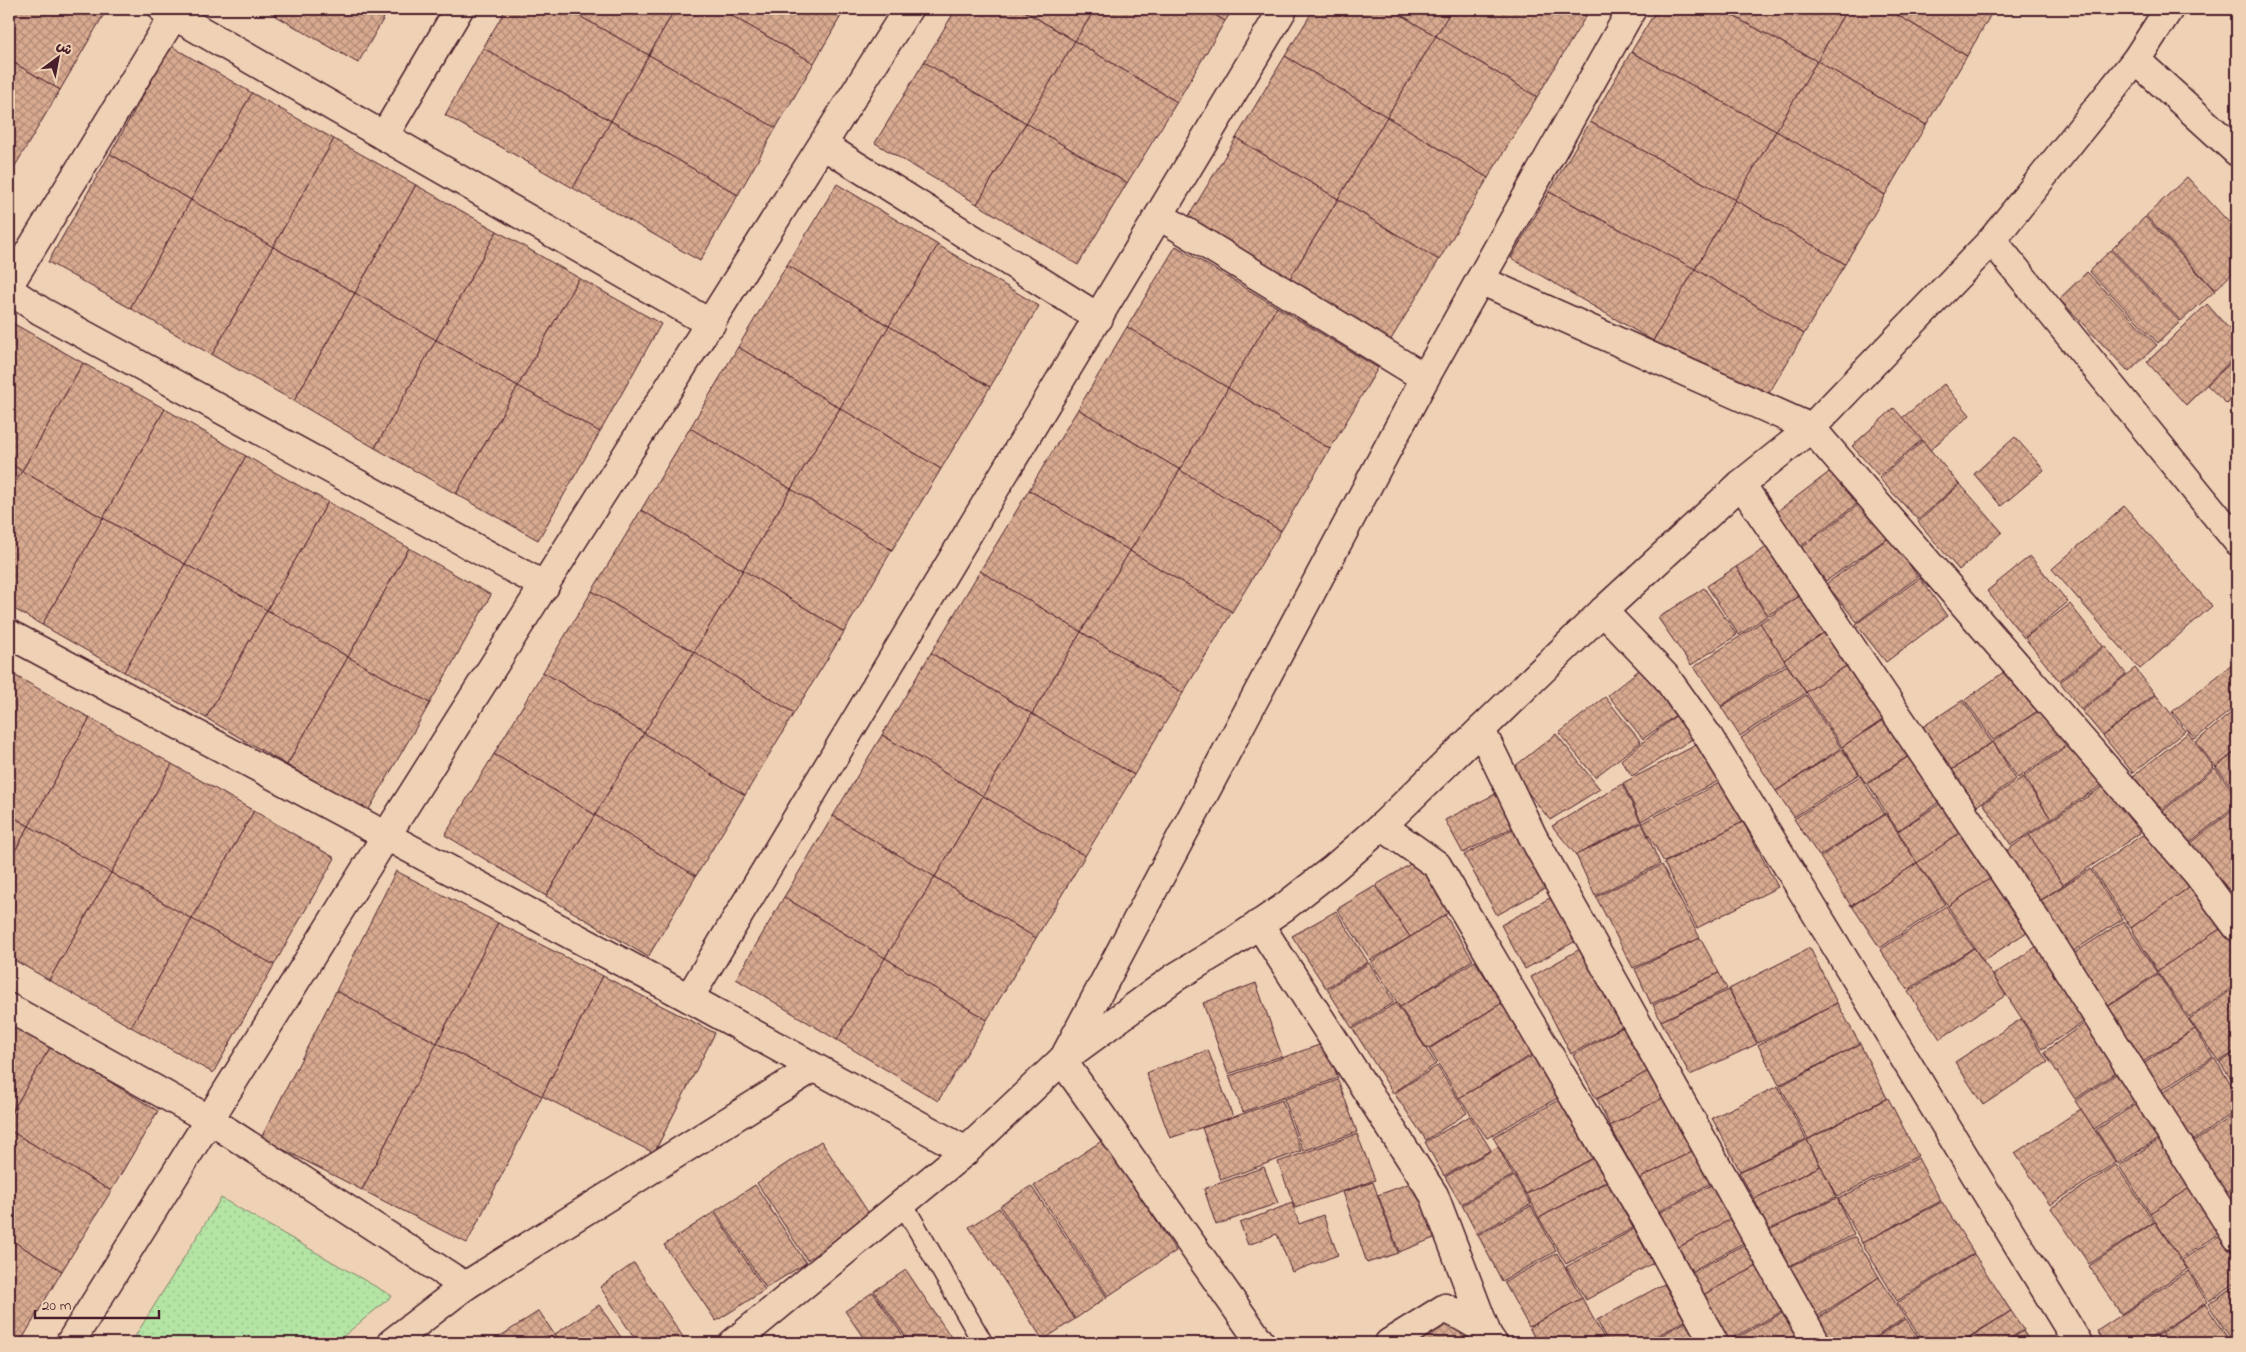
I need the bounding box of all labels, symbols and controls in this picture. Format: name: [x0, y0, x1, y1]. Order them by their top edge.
north arrow: [32, 32, 82, 82]
text: ش: [52, 35, 76, 61]
scale bar: [35, 1287, 159, 1319]
text: 20 m: [42, 1295, 72, 1317]

